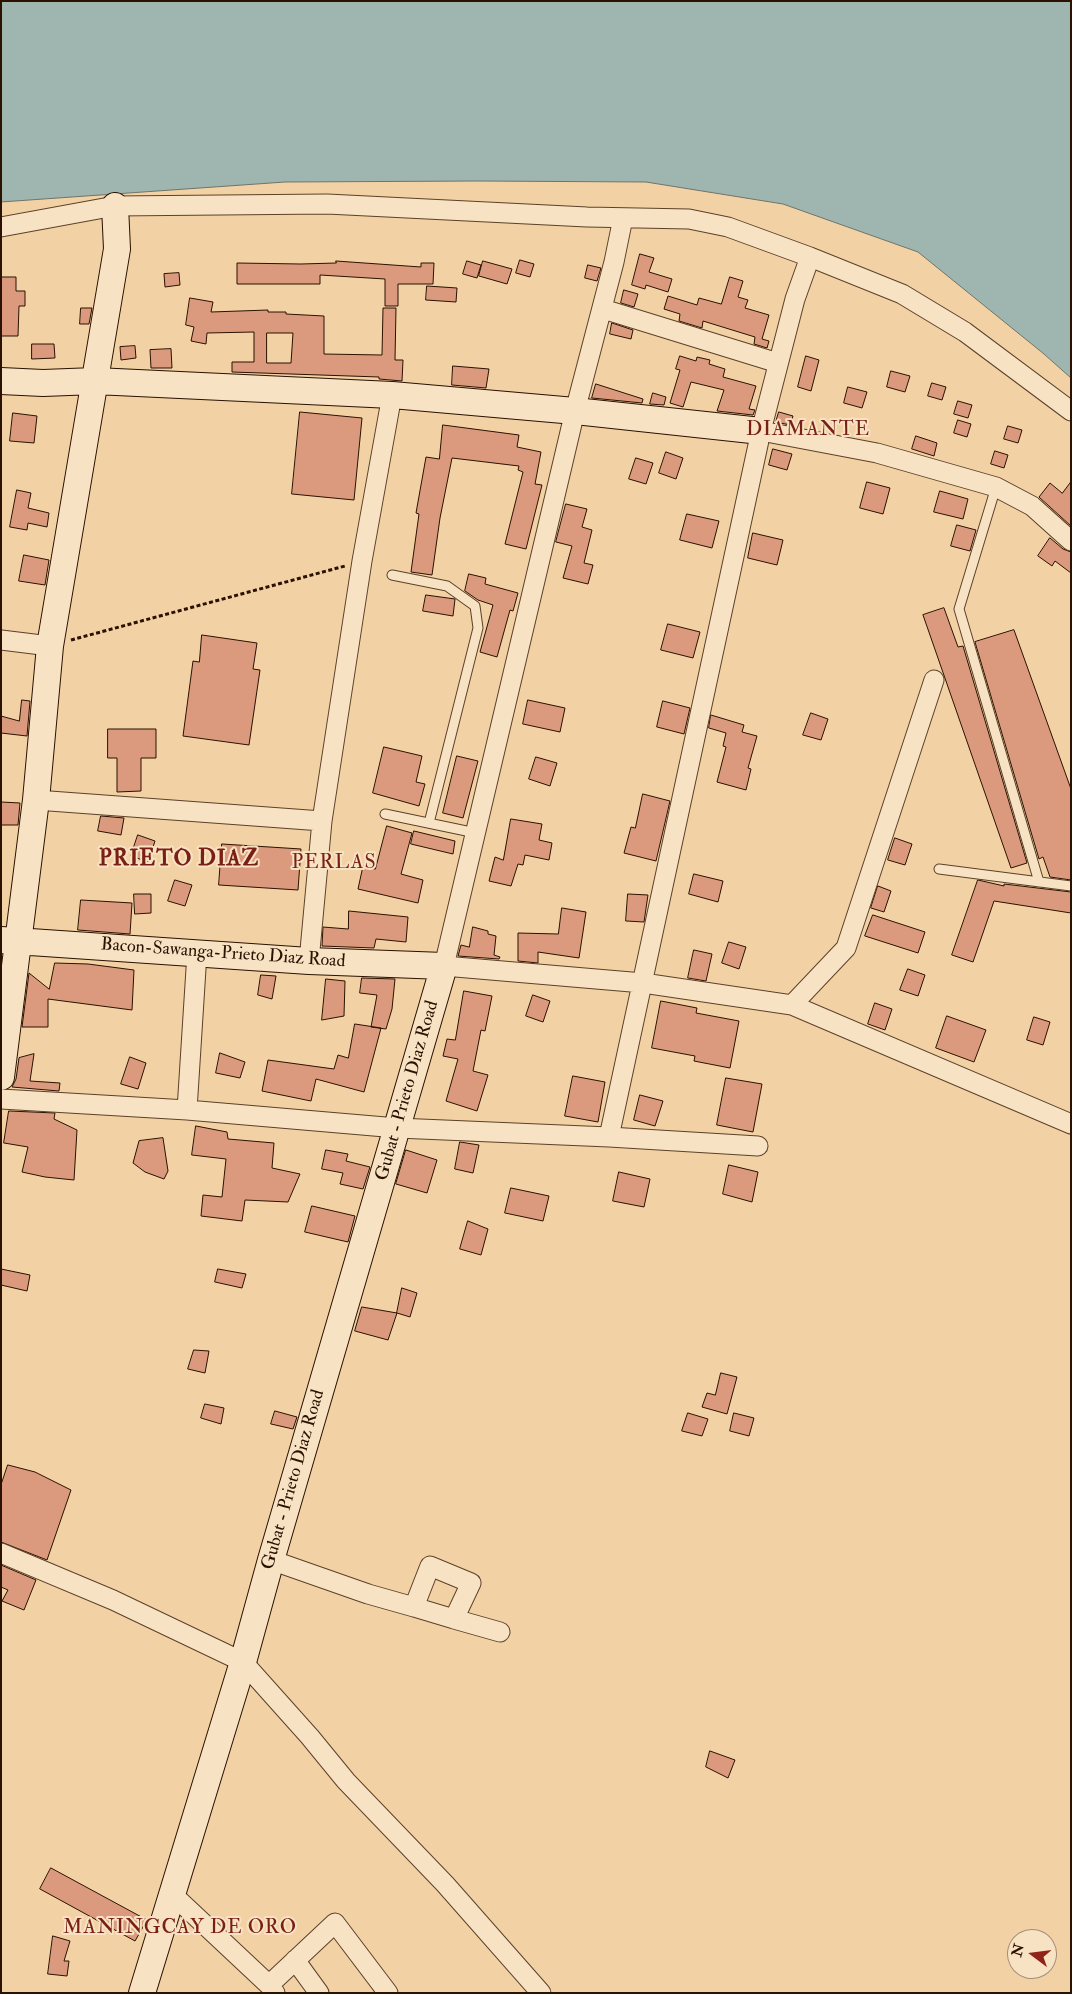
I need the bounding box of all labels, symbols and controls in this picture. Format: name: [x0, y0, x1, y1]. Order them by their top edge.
district label: DIAMANTE: [745, 419, 871, 443]
district label: PRIETO DIAZ: [97, 847, 261, 873]
district label: PERLAS: [291, 852, 377, 876]
street label: Bacon-Sawanga-Prieto Diaz Road: [100, 935, 346, 973]
street label: Gubat - Prieto Diaz Road: [372, 999, 444, 1183]
street label: Gubat - Prieto Diaz Road: [258, 1388, 330, 1572]
district label: MANINGCAY DE ORO: [61, 1917, 299, 1941]
north arrow: [1007, 1929, 1057, 1979]
text: N: [1008, 1942, 1028, 1959]

